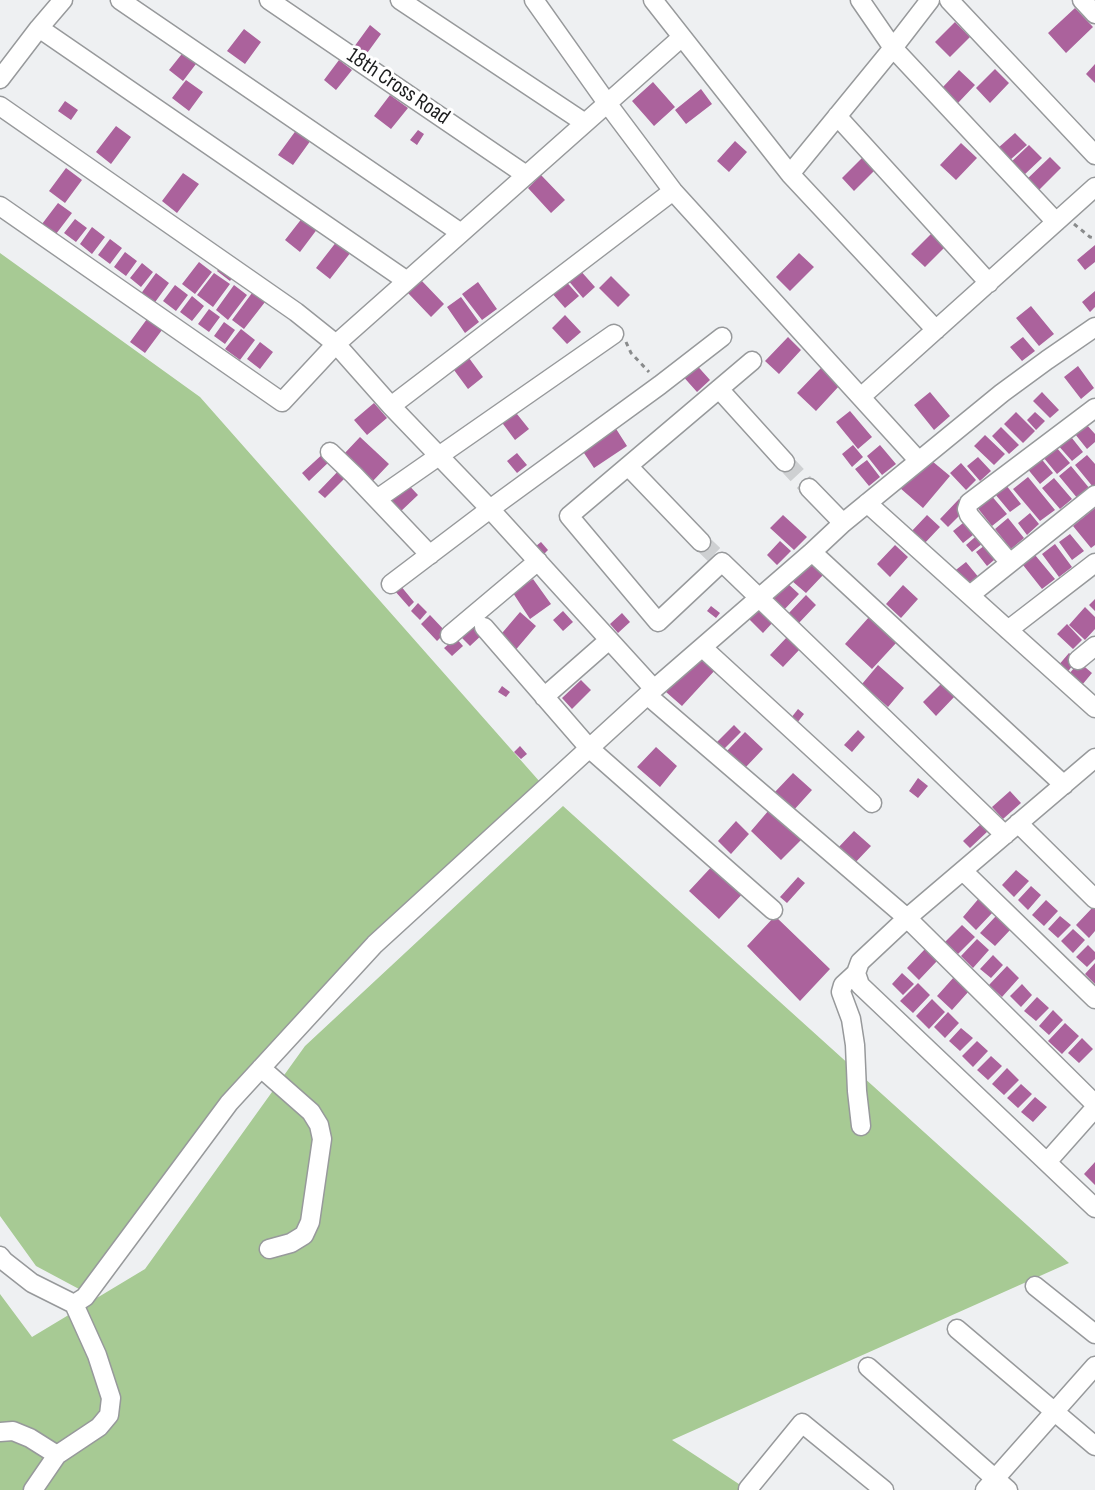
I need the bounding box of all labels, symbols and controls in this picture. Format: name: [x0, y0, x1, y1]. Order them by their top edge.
street label: 18th Cross Road: [342, 43, 454, 131]

